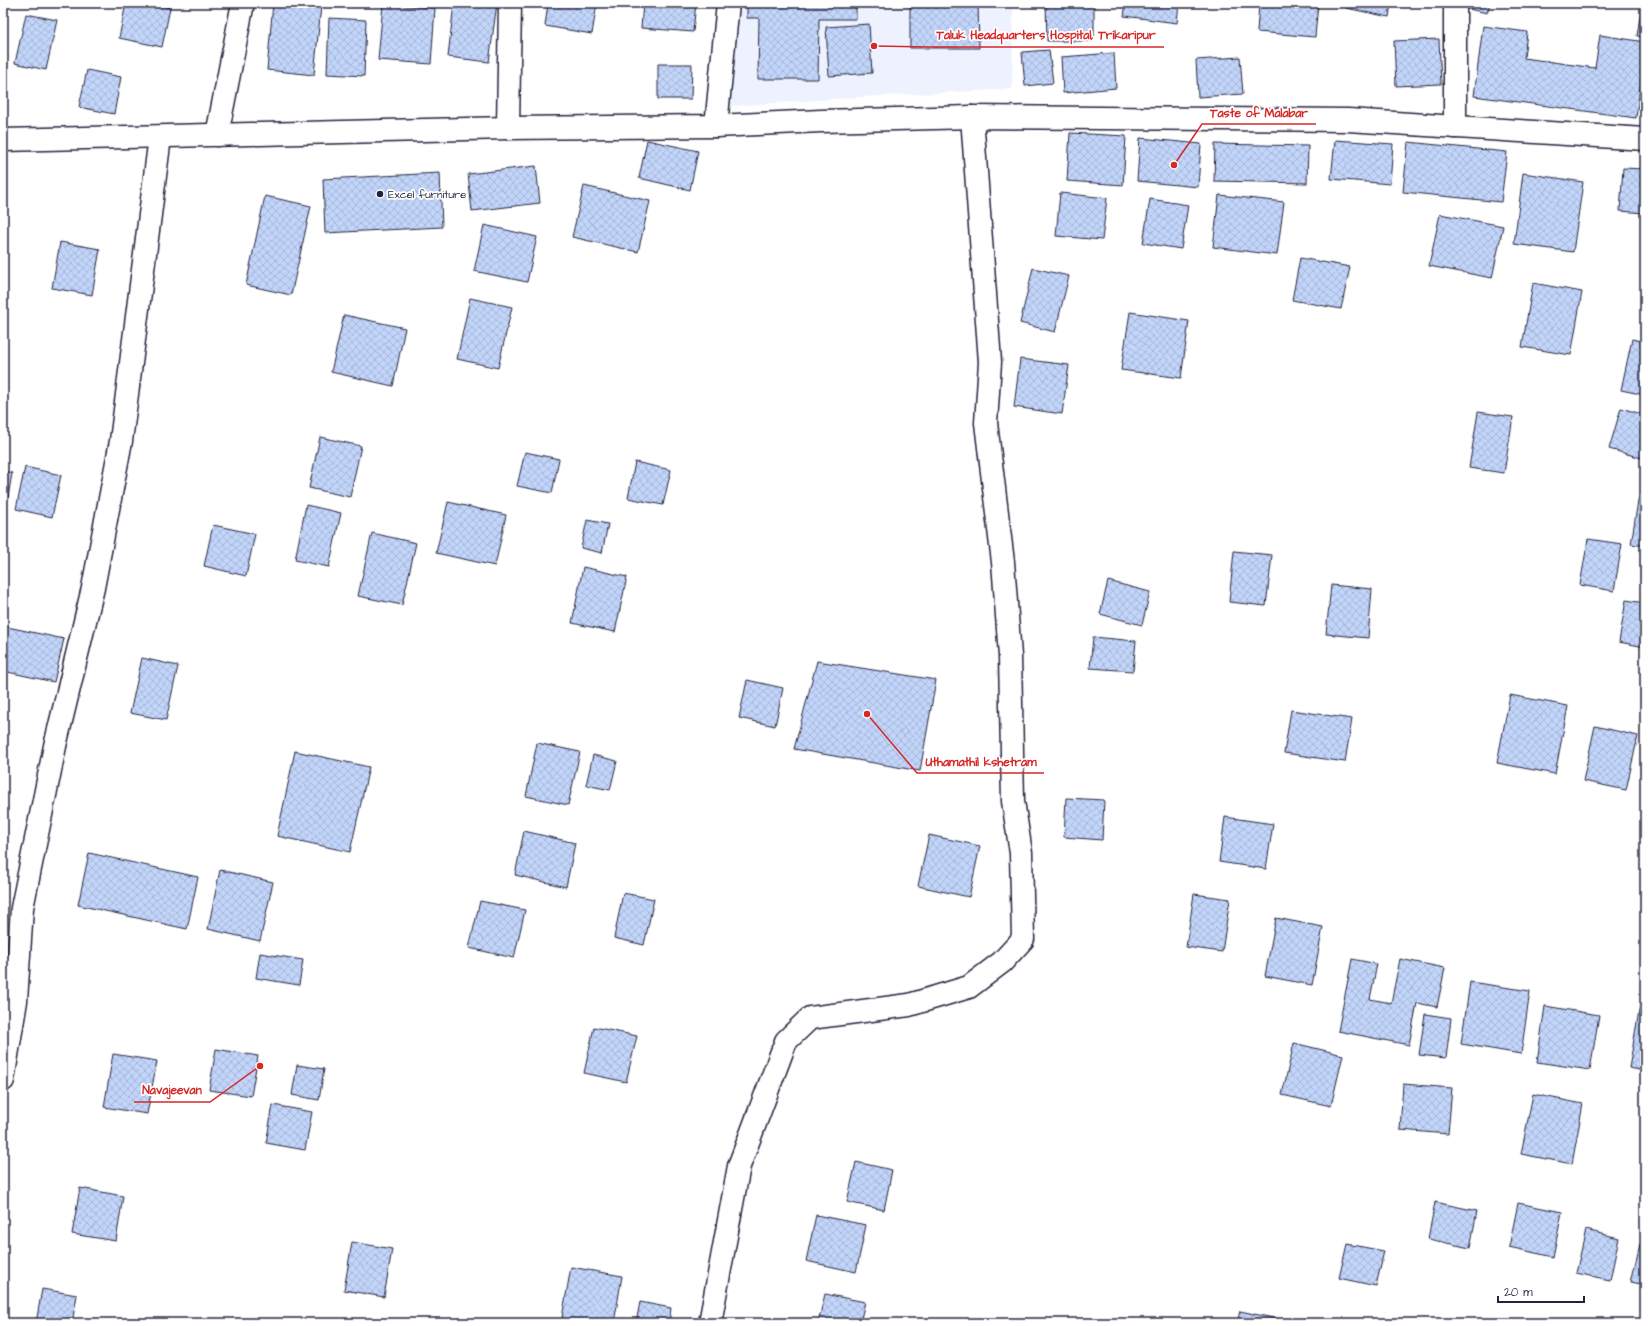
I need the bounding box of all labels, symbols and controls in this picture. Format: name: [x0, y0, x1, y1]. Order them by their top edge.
callout: Taluk Headquarters Hospital, Trikaripur: [929, 23, 1164, 47]
text: Taluk Headquarters Hospital, Trikaripur: [935, 27, 1156, 45]
callout: Taste of Malabar: [1202, 100, 1316, 124]
text: Taste of Malabar: [1209, 105, 1308, 122]
place label: Excel furniture: [388, 187, 466, 202]
marker: Excel furniture: [375, 189, 385, 199]
callout: Uthamathil kshetram: [917, 749, 1044, 773]
text: Uthamathil kshetram: [924, 754, 1037, 771]
callout: Navajeevan: [134, 1078, 210, 1102]
text: Navajeevan: [142, 1082, 202, 1100]
scale bar: [1498, 1278, 1584, 1304]
text: 20 m: [1504, 1284, 1533, 1301]

